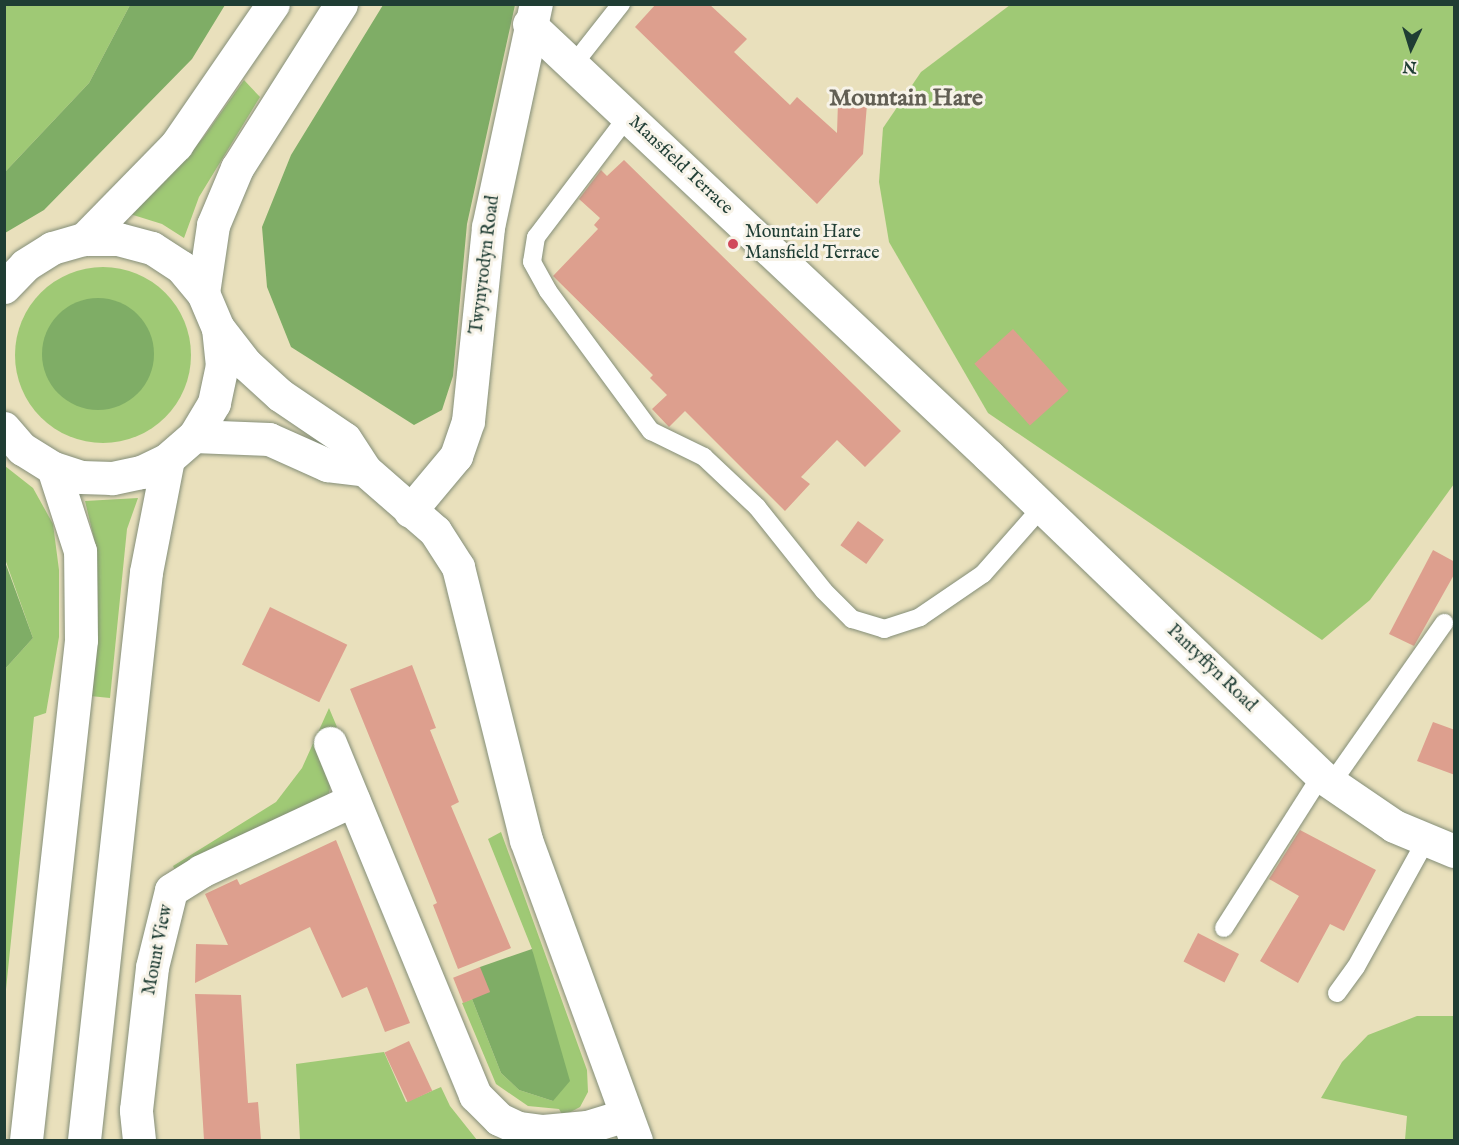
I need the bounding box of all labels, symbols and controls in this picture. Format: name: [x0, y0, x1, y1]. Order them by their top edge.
north arrow: [1381, 18, 1441, 78]
text: N: [1402, 55, 1417, 76]
district label: Mountain Hare: [829, 85, 983, 113]
street label: Mansfield Terrace: [623, 112, 737, 220]
street label: Twynyrodyn Road: [467, 194, 505, 336]
place label: Mountain Hare Mansfield Terrace: [745, 223, 880, 266]
marker: Mountain Hare Mansfield Terrace: [726, 237, 740, 251]
street label: Pantyffyn Road: [1162, 621, 1260, 717]
street label: Mount View: [140, 903, 178, 997]

